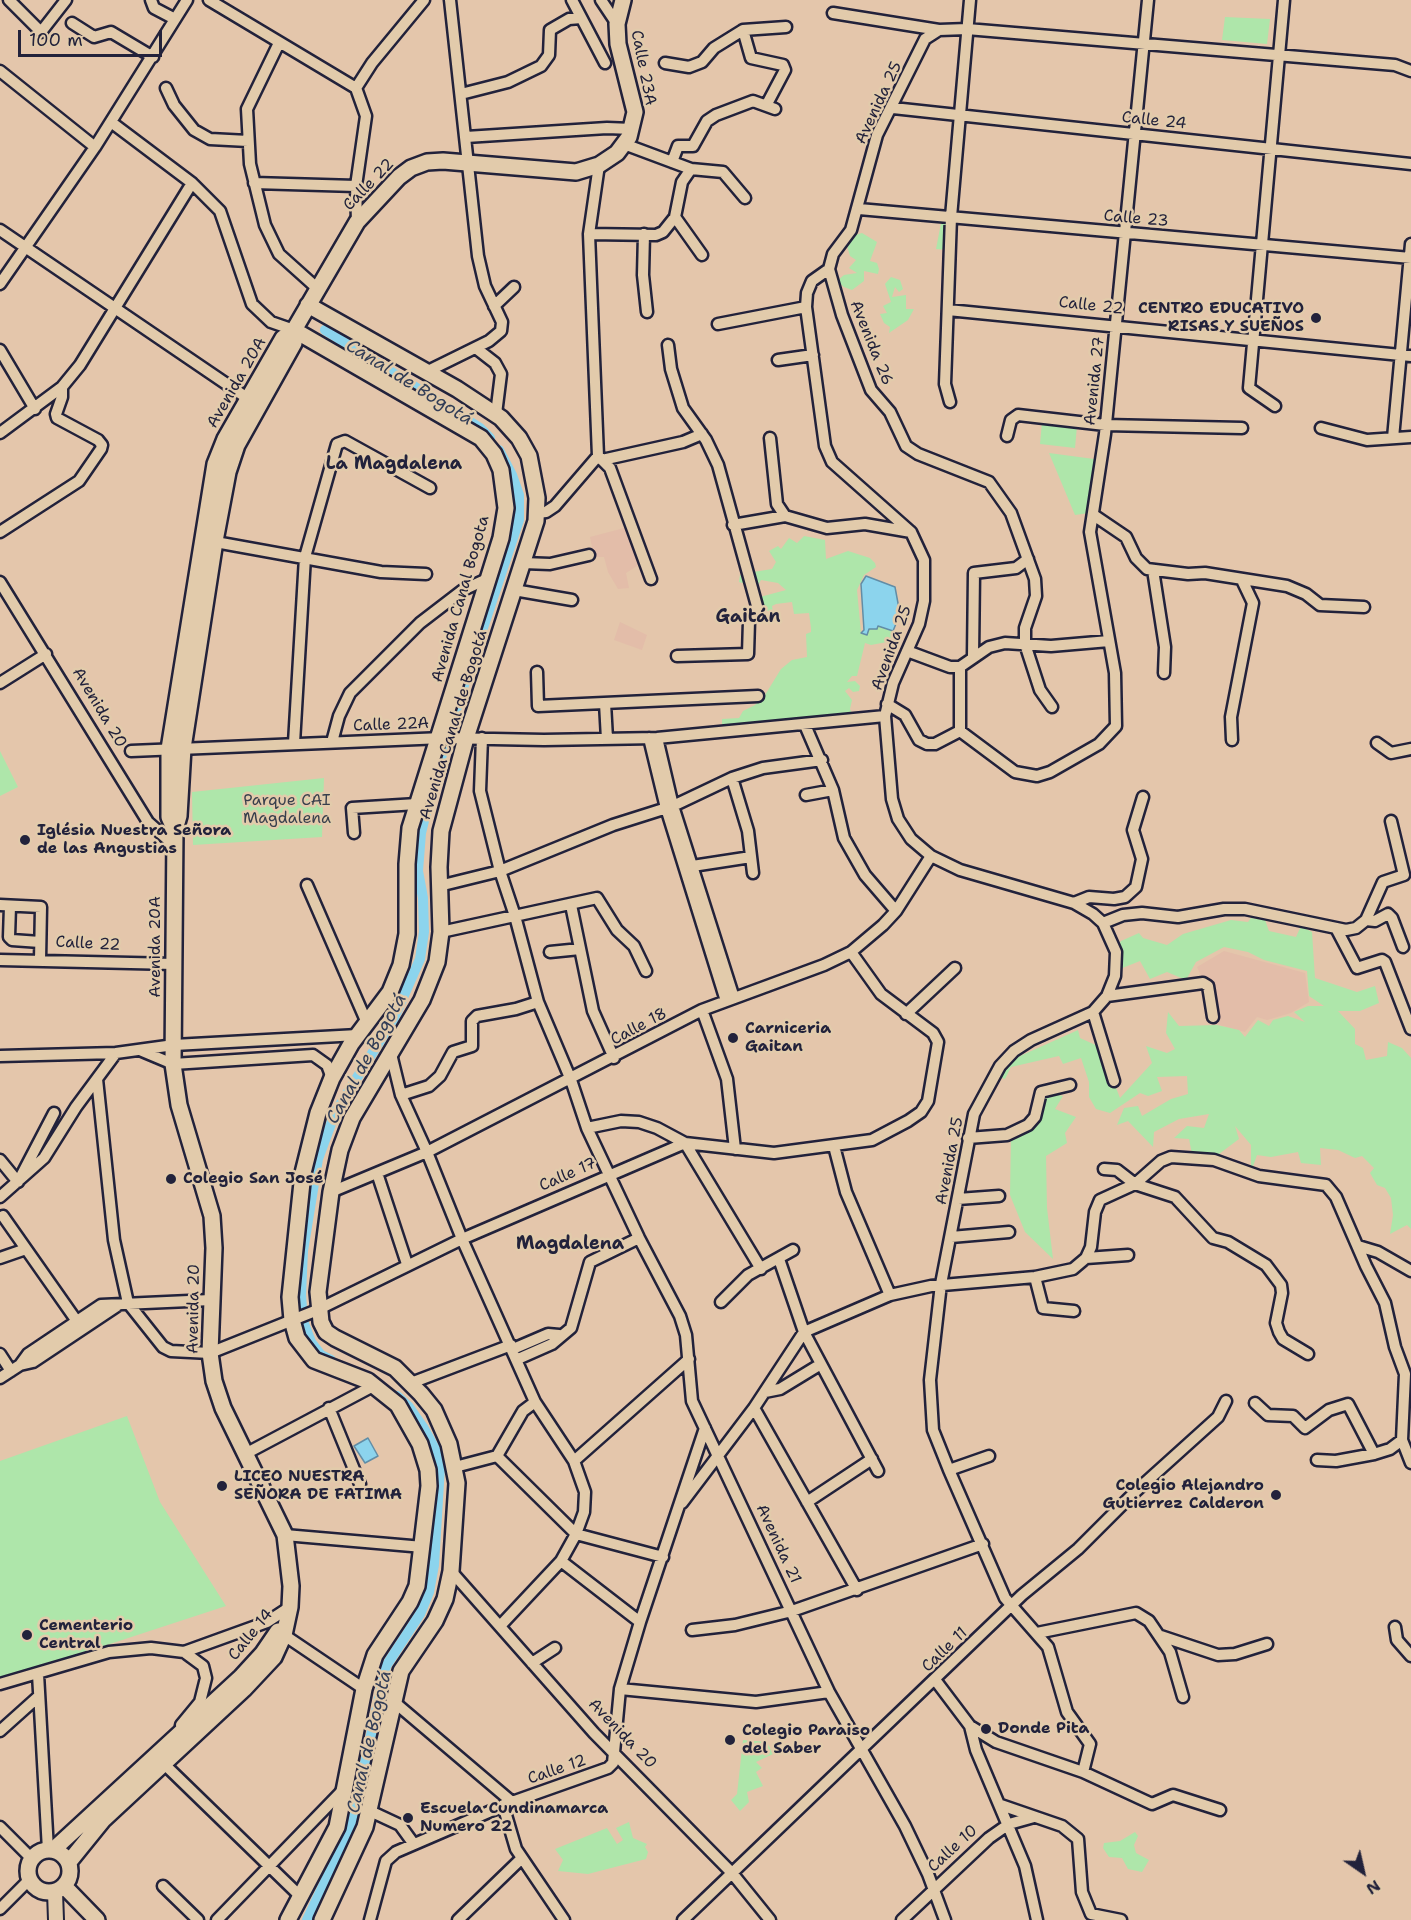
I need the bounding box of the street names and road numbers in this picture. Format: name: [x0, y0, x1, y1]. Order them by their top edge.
street label: Calle 23A: [626, 29, 660, 107]
street label: Avenida 25: [852, 59, 906, 147]
street label: Calle 24: [1121, 108, 1187, 134]
street label: Calle 22: [339, 155, 399, 215]
street label: Calle 23: [1103, 207, 1169, 231]
street label: Calle 22: [1058, 293, 1124, 319]
street label: Avenida 26: [845, 298, 897, 388]
street label: Avenida 20A: [203, 334, 271, 432]
street label: Avenida 27: [1081, 336, 1109, 426]
street label: Avenida Canal Bogota: [428, 513, 494, 685]
street label: Avenida 25: [868, 603, 916, 693]
street label: Avenida Canal de Bogotá: [416, 628, 492, 822]
street label: Avenida 20: [68, 664, 130, 752]
street label: Calle 22A: [353, 714, 429, 736]
street label: Avenida 20A: [146, 896, 166, 998]
street label: Calle 22: [55, 933, 121, 955]
street label: Calle 18: [608, 1004, 670, 1050]
street label: Avenida 25: [932, 1116, 968, 1206]
street label: Calle 17: [536, 1154, 600, 1196]
street label: Avenida 20: [184, 1264, 204, 1354]
street label: Avenida 21: [751, 1501, 805, 1587]
street label: Calle 14: [224, 1605, 278, 1665]
street label: Calle 11: [918, 1624, 972, 1676]
street label: Avenida 20: [584, 1695, 660, 1773]
street label: Calle 12: [525, 1751, 589, 1789]
street label: Calle 10: [924, 1821, 982, 1877]

